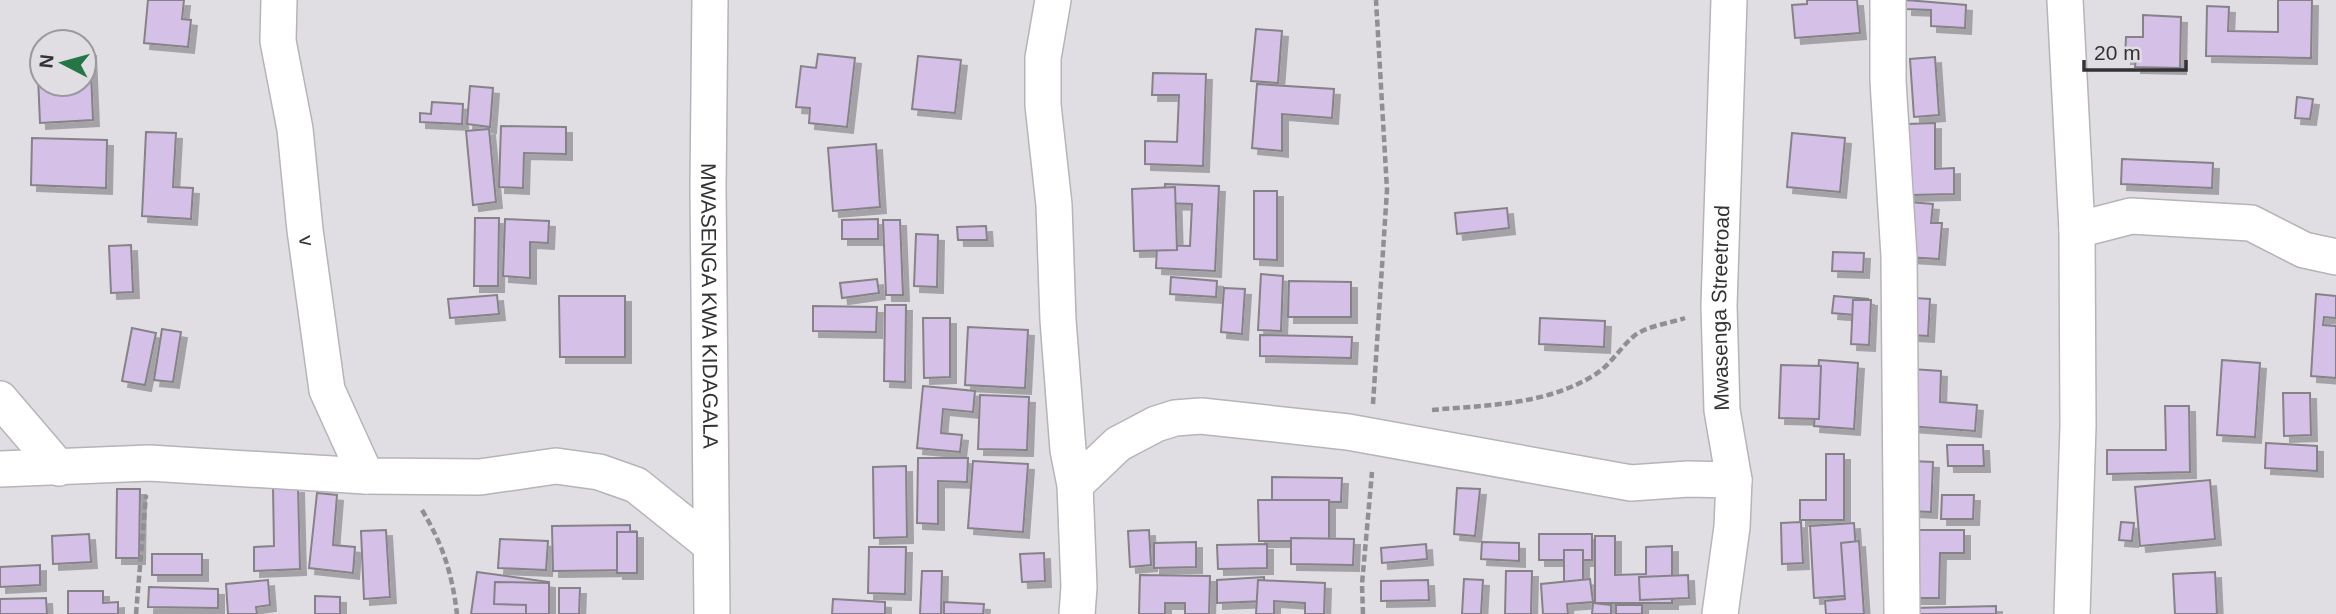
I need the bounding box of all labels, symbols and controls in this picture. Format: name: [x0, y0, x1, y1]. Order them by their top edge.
north arrow: [28, 28, 98, 98]
scale bar: [2084, 28, 2186, 72]
text: 20 m: [2094, 41, 2141, 64]
text: N: [35, 53, 58, 69]
street label: MWASENGA KWA KIDAGALA: [697, 163, 722, 449]
street label: Mwasenga Streetroad: [1707, 205, 1733, 411]
street label: v: [295, 234, 319, 248]

